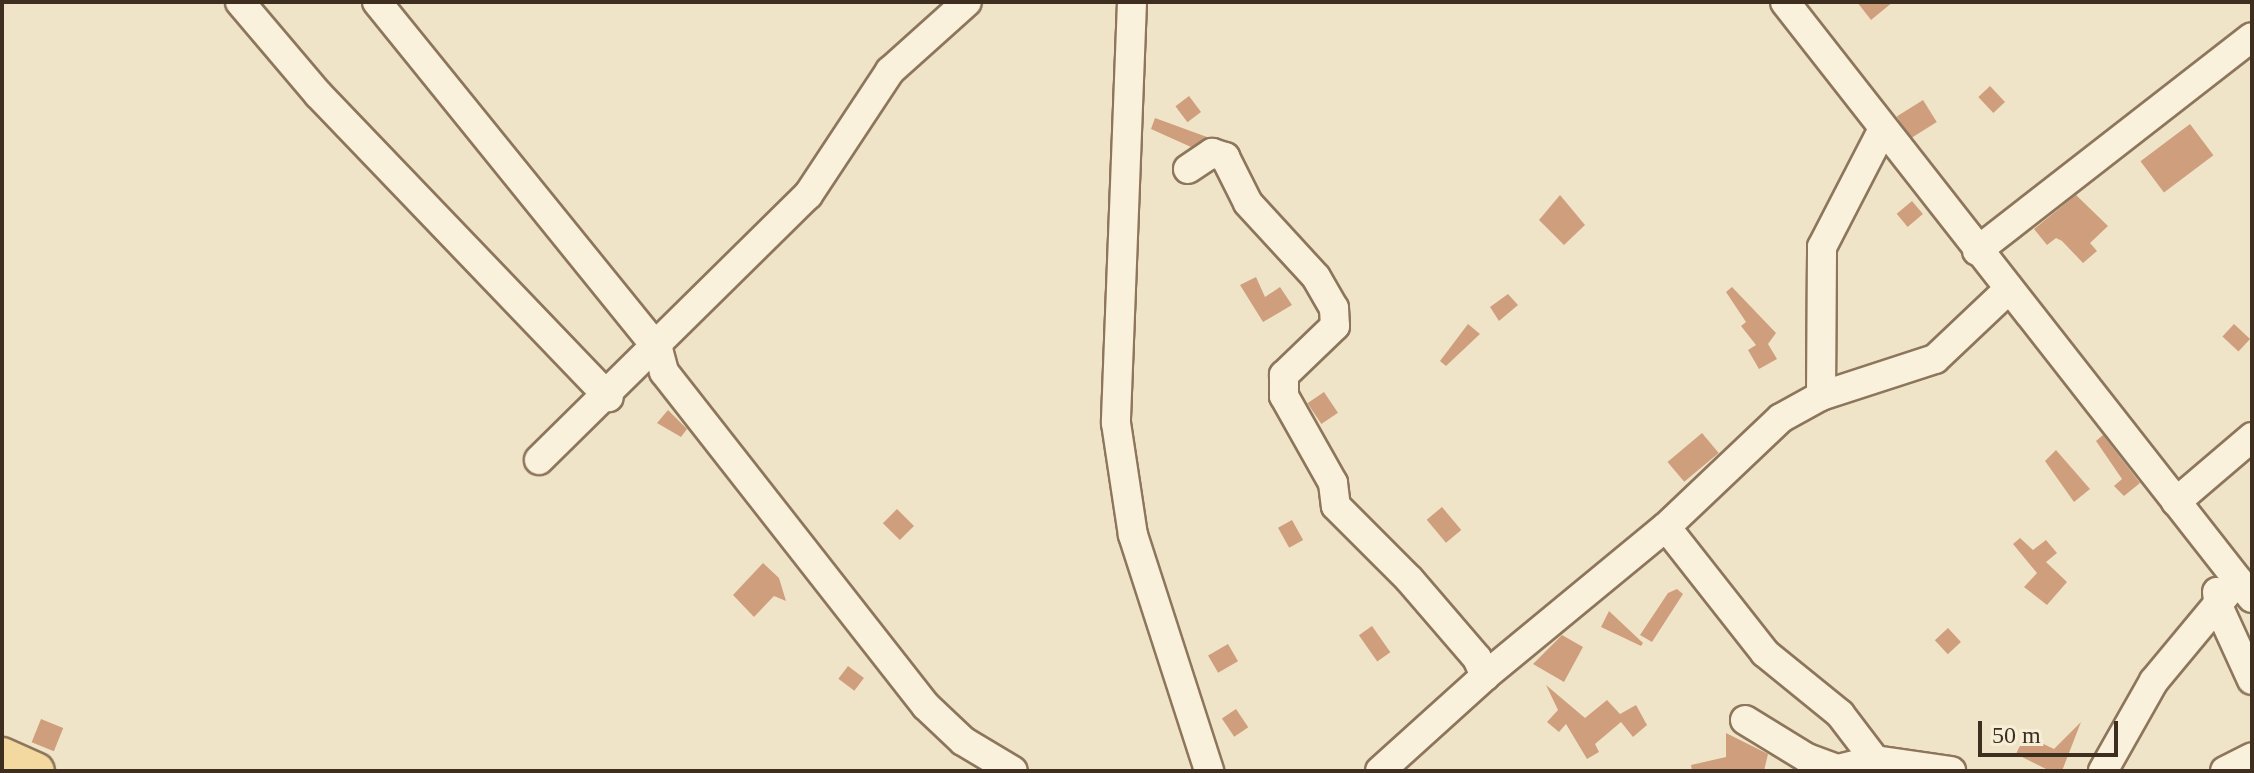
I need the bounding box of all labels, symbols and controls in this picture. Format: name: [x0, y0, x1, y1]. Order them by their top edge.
scale bar: [1982, 705, 2122, 755]
text: 50 m: [1992, 722, 2041, 748]

